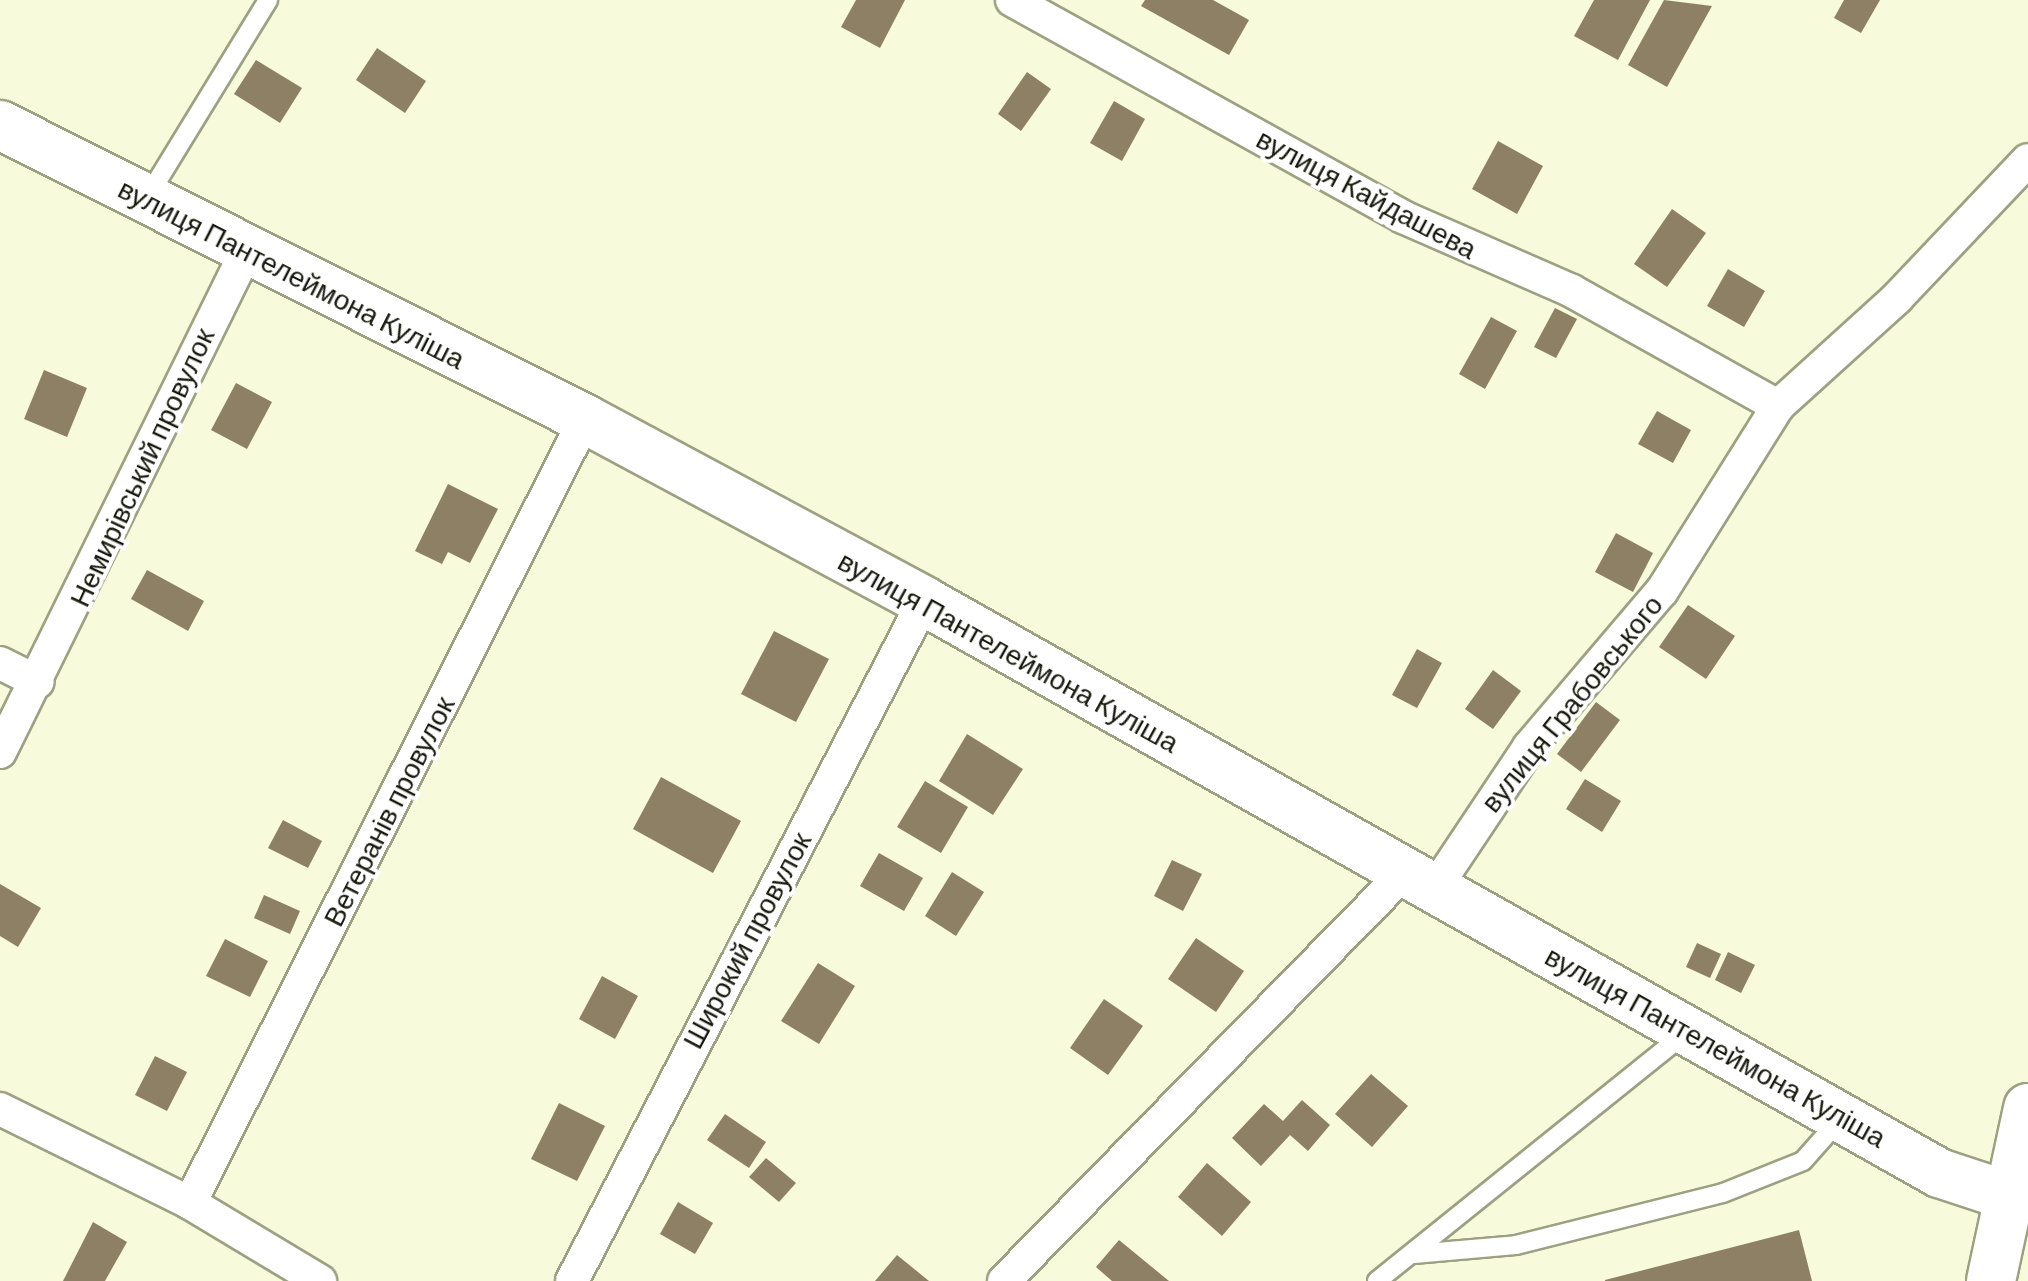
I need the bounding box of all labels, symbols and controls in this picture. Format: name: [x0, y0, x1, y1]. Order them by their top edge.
street label: вулиця Кайдашева: [1251, 121, 1483, 265]
street label: вулиця Пантелеймона Куліша: [113, 171, 471, 375]
street label: Немирівський провулок: [62, 323, 220, 611]
street label: вулиця Пантелеймона Куліша: [833, 543, 1185, 759]
street label: вулиця Грабовського: [1473, 588, 1669, 818]
street label: Ветеранів провулок: [316, 691, 460, 931]
street label: Широкий провулок: [675, 826, 817, 1054]
street label: вулиця Пантелеймона Куліша: [1540, 938, 1892, 1154]

